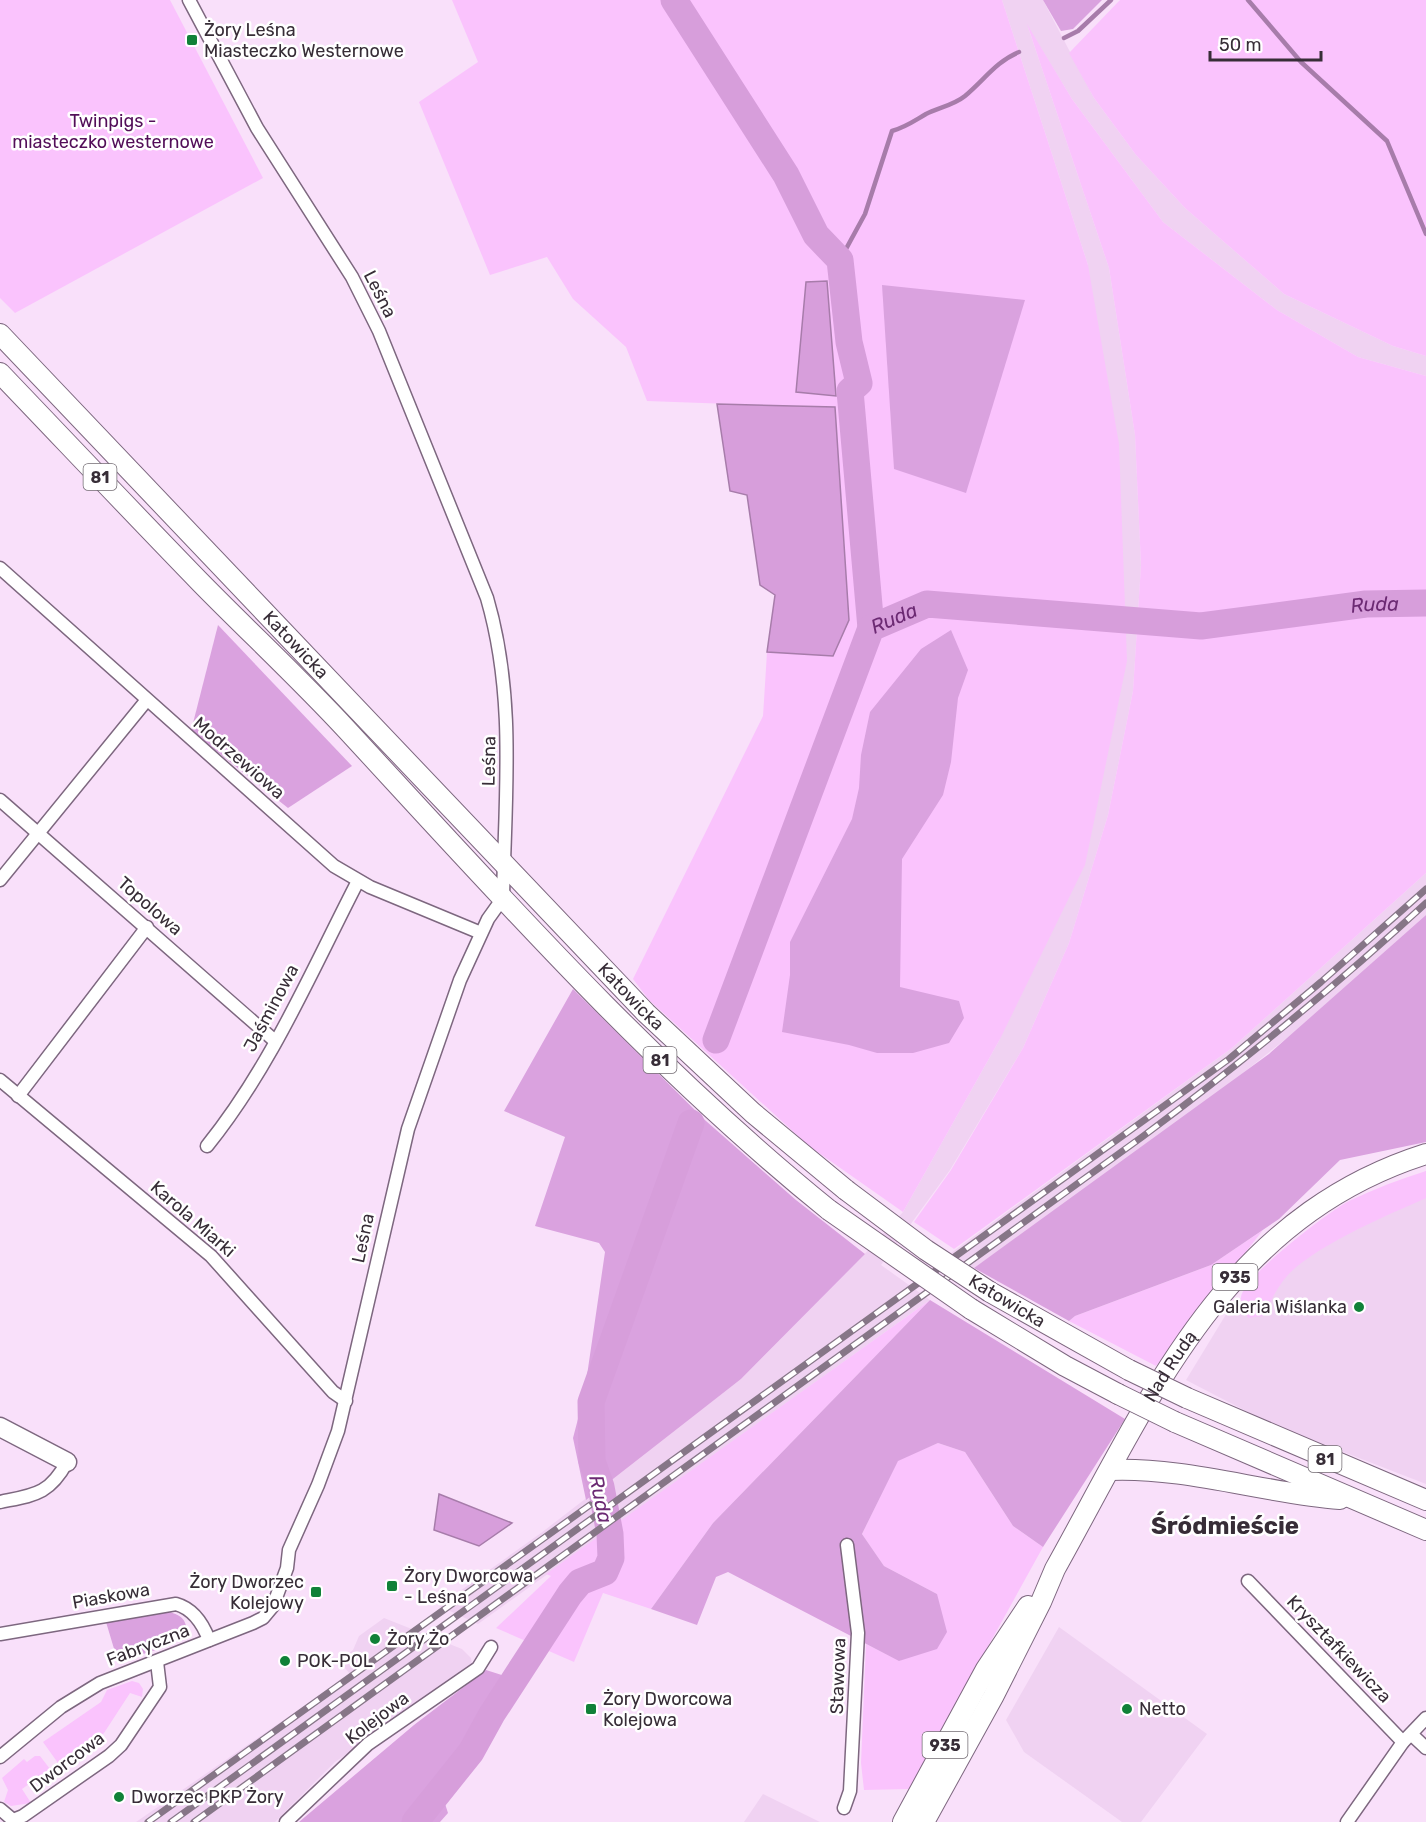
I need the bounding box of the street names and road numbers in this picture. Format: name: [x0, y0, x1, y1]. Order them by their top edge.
street label: Leśna: [359, 267, 401, 321]
road number: 81: [84, 464, 116, 490]
street label: Katowicka: [258, 606, 333, 683]
street label: Modrzewiowa: [189, 712, 289, 804]
street label: Leśna: [478, 736, 500, 786]
street label: Topolowa: [113, 872, 187, 940]
street label: Katowicka: [593, 958, 669, 1035]
street label: Jaśminowa: [239, 960, 303, 1056]
road number: 81: [644, 1047, 676, 1073]
street label: Karola Miarki: [146, 1176, 240, 1262]
street label: Leśna: [347, 1211, 379, 1265]
road number: 935: [1212, 1264, 1258, 1290]
street label: Katowicka: [965, 1270, 1049, 1332]
street label: Nad Rudą: [1139, 1326, 1201, 1406]
road number: 81: [1308, 1446, 1342, 1472]
street label: Piaskowa: [71, 1578, 151, 1614]
street label: Krysztafkiewicza: [1282, 1591, 1396, 1707]
street label: Fabryczna: [103, 1619, 193, 1671]
street label: Stawowa: [826, 1637, 850, 1715]
street label: Kolejowa: [341, 1687, 413, 1749]
street label: Dworcowa: [25, 1727, 109, 1797]
road number: 935: [922, 1732, 968, 1758]

